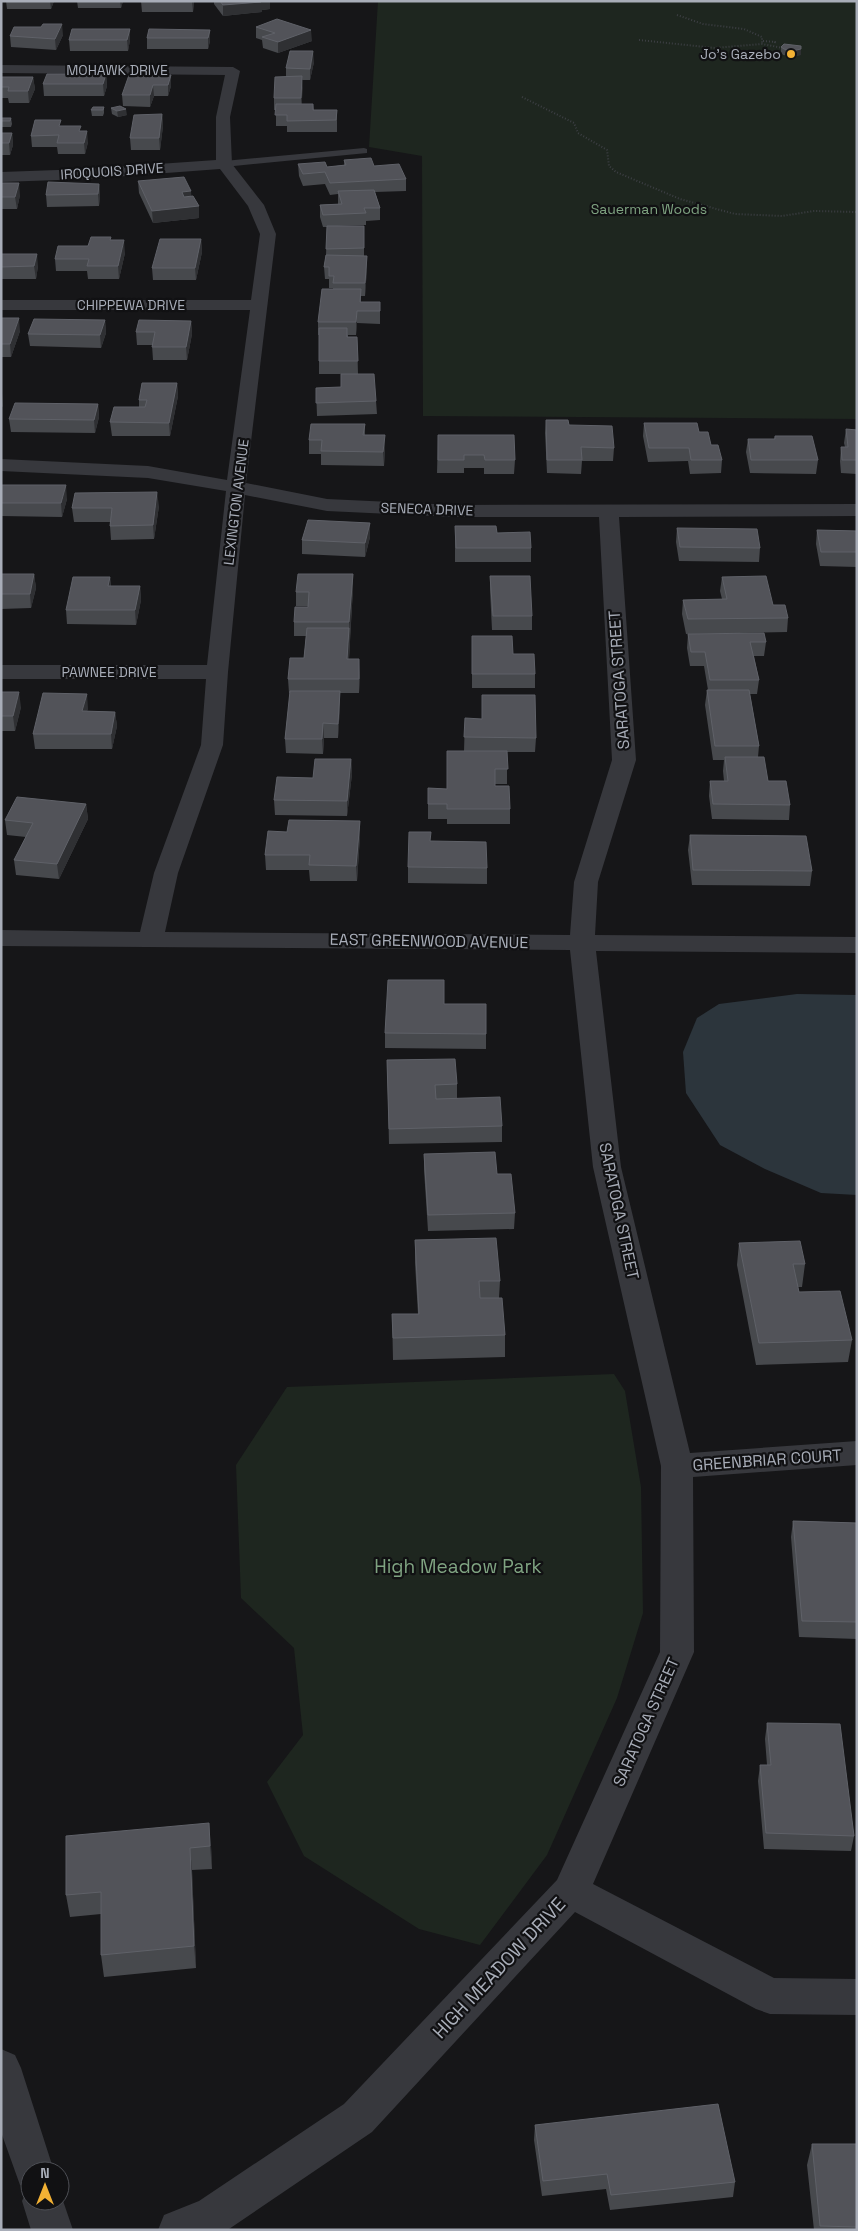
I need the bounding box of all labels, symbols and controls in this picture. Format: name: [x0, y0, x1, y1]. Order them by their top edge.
place label: Jo's Gazebo: [700, 45, 781, 63]
marker: Jo's Gazebo: [785, 48, 797, 60]
street label: MOHAWK DRIVE: [66, 61, 168, 79]
street label: IROQUOIS DRIVE: [60, 158, 164, 184]
park label: Sauerman Woods: [591, 200, 707, 218]
street label: CHIPPEWA DRIVE: [77, 296, 185, 314]
street label: LEXINGTON AVENUE: [219, 438, 253, 566]
street label: SENECA DRIVE: [380, 498, 474, 520]
street label: SARATOGA STREET: [604, 610, 634, 750]
street label: PAWNEE DRIVE: [61, 663, 157, 681]
street label: EAST GREENWOOD AVENUE: [330, 929, 528, 953]
street label: SARATOGA STREET: [594, 1141, 644, 1281]
street label: GREENBRIAR COURT: [692, 1444, 842, 1476]
park label: High Meadow Park: [374, 1554, 542, 1579]
street label: SARATOGA STREET: [608, 1654, 684, 1790]
street label: HIGH MEADOW DRIVE: [427, 1892, 571, 2044]
north arrow: [20, 2161, 70, 2211]
text: N: [40, 2164, 50, 2182]

